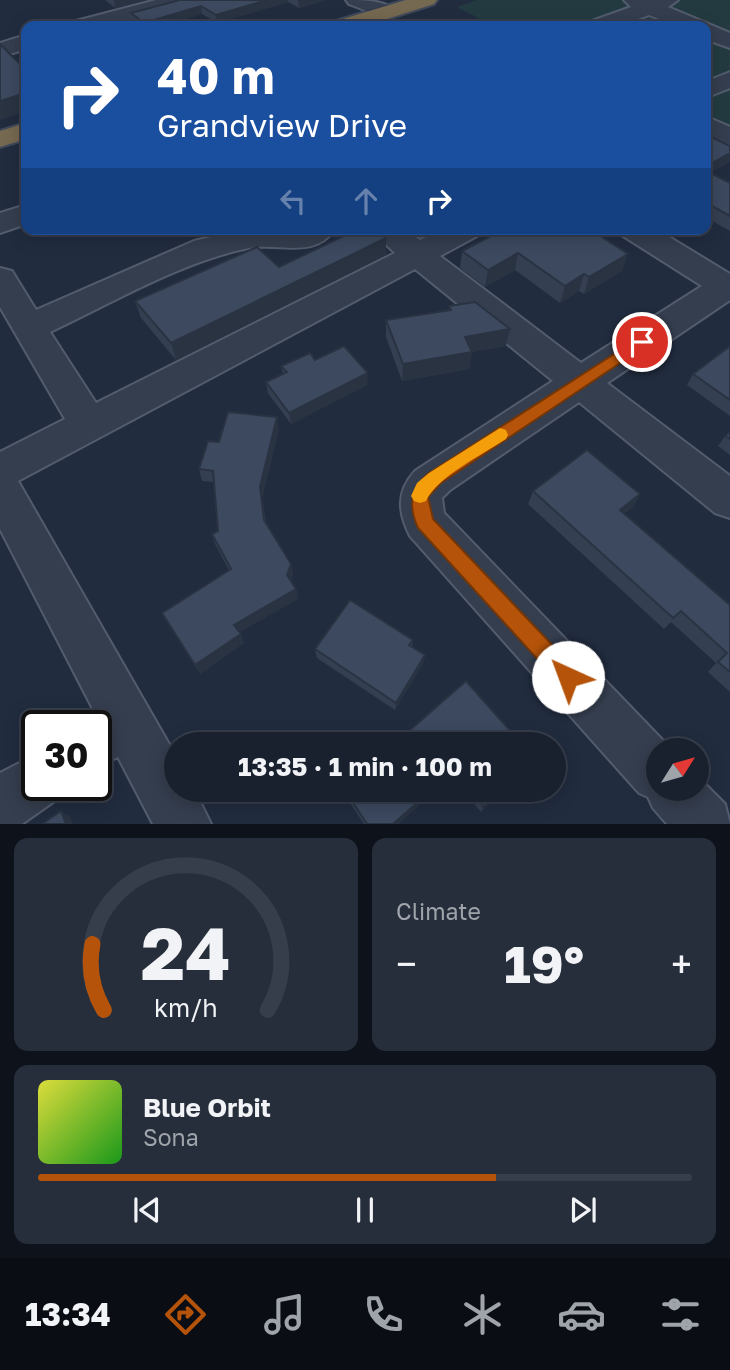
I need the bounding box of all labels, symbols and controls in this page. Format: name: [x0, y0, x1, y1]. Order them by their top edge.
text: 40 m: [157, 46, 275, 105]
icon: right: [42, 49, 133, 140]
text: Grandview Drive: [157, 106, 407, 144]
icon: left: [274, 182, 312, 220]
icon: ahead: [347, 182, 385, 220]
icon: right: [420, 182, 458, 220]
pin: [612, 312, 672, 372]
icon: arrive: [623, 323, 661, 361]
position arrow: [531, 640, 605, 714]
speed limit sign: 30: [21, 710, 112, 801]
north arrow: [646, 738, 709, 802]
map controls: [646, 738, 709, 801]
text: 13:35 · 1 min · 100 m: [238, 751, 492, 782]
text: Climate: [396, 897, 481, 925]
text: 24: [141, 910, 231, 997]
text: 19°: [504, 932, 584, 994]
text: −: [396, 941, 417, 986]
text: +: [671, 941, 692, 986]
text: km/h: [154, 992, 218, 1023]
text: Blue Orbit: [143, 1092, 271, 1123]
text: Sona: [143, 1123, 199, 1151]
icon: previous: [128, 1191, 166, 1229]
icon: pause: [346, 1191, 384, 1229]
icon: next: [564, 1191, 602, 1229]
icon: directions: [161, 1290, 210, 1339]
icon: music: [260, 1290, 309, 1339]
icon: phone: [359, 1290, 408, 1339]
icon: climate: [458, 1290, 507, 1339]
icon: car: [557, 1290, 606, 1339]
icon: filters: [656, 1290, 705, 1339]
text: 13:34: [25, 1295, 111, 1333]

